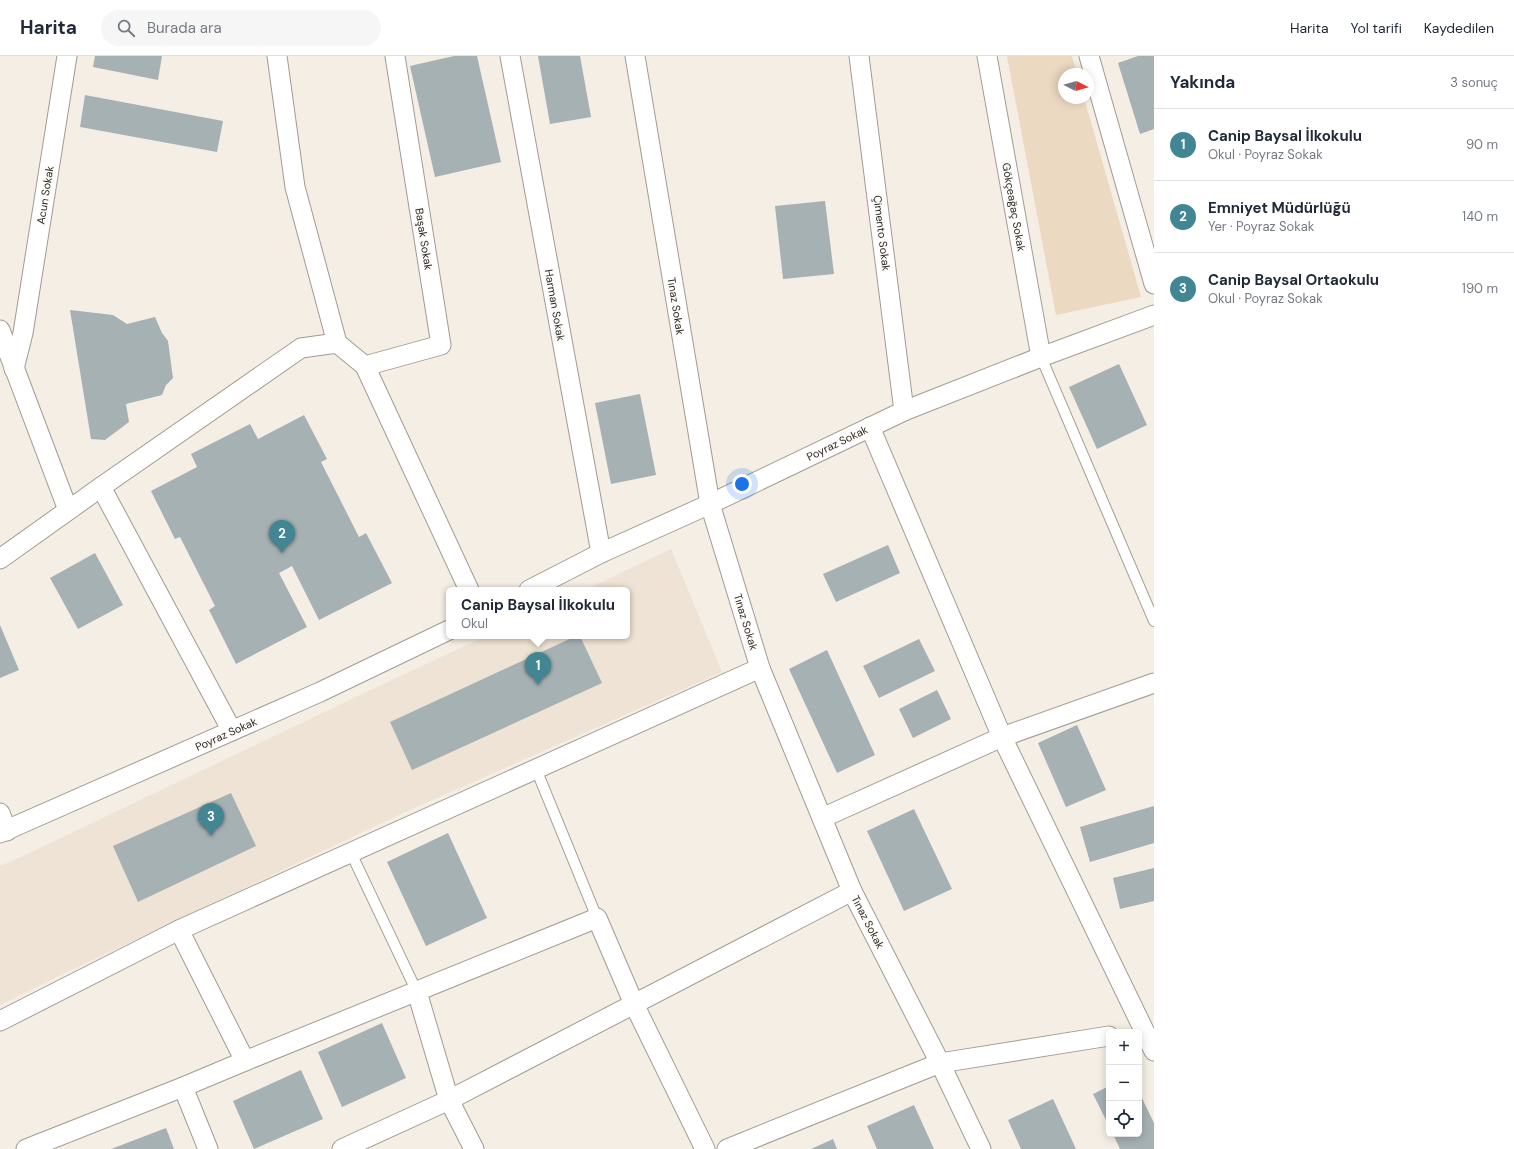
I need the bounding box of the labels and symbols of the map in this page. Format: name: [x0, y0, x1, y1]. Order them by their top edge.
north arrow: [1058, 68, 1094, 104]
street label: Gökçeağaç Sokak: [999, 162, 1029, 253]
street label: Acun Sokak: [33, 164, 57, 225]
street label: Çimento Sokak: [870, 194, 894, 272]
street label: Başak Sokak: [412, 207, 436, 271]
street label: Harman Sokak: [542, 268, 568, 342]
street label: Tınaz Sokak: [665, 276, 688, 336]
street label: Poyraz Sokak: [804, 422, 870, 464]
your location: [732, 474, 752, 494]
pin: 2: [269, 520, 295, 553]
street label: Tınaz Sokak: [731, 592, 761, 652]
pin: 1: [525, 652, 551, 685]
street label: Poyraz Sokak: [193, 714, 260, 754]
pin: 3: [198, 803, 224, 836]
street label: Tınaz Sokak: [849, 893, 888, 952]

